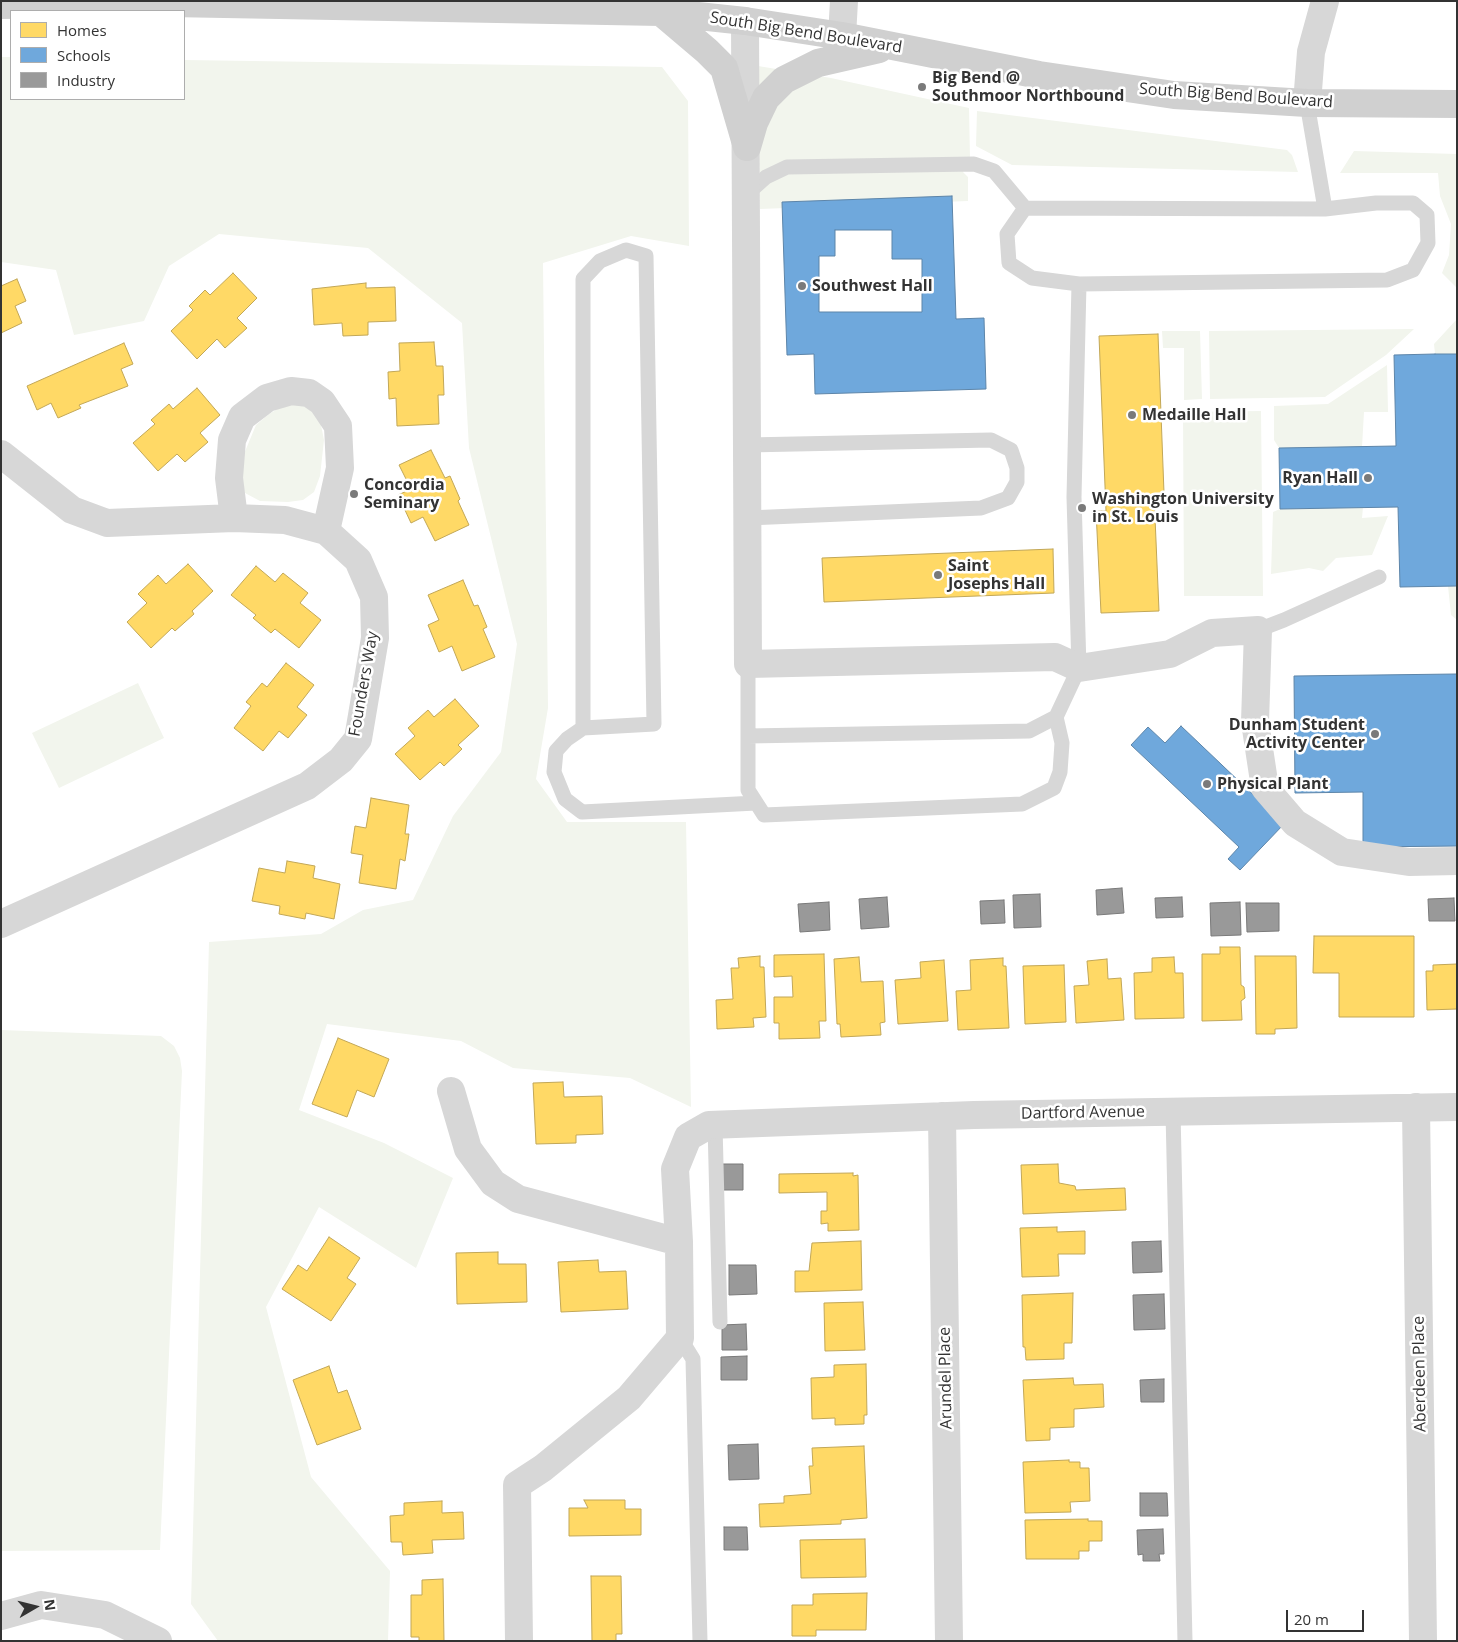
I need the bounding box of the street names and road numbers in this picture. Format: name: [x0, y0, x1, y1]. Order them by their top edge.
street label: South Big Bend Boulevard: [709, 8, 903, 58]
street label: South Big Bend Boulevard: [1138, 80, 1334, 112]
street label: Founders Way: [345, 630, 383, 738]
street label: Dartford Avenue: [1021, 1102, 1145, 1124]
street label: Aberdeen Place: [1409, 1316, 1431, 1432]
street label: Arundel Place: [936, 1327, 956, 1429]

